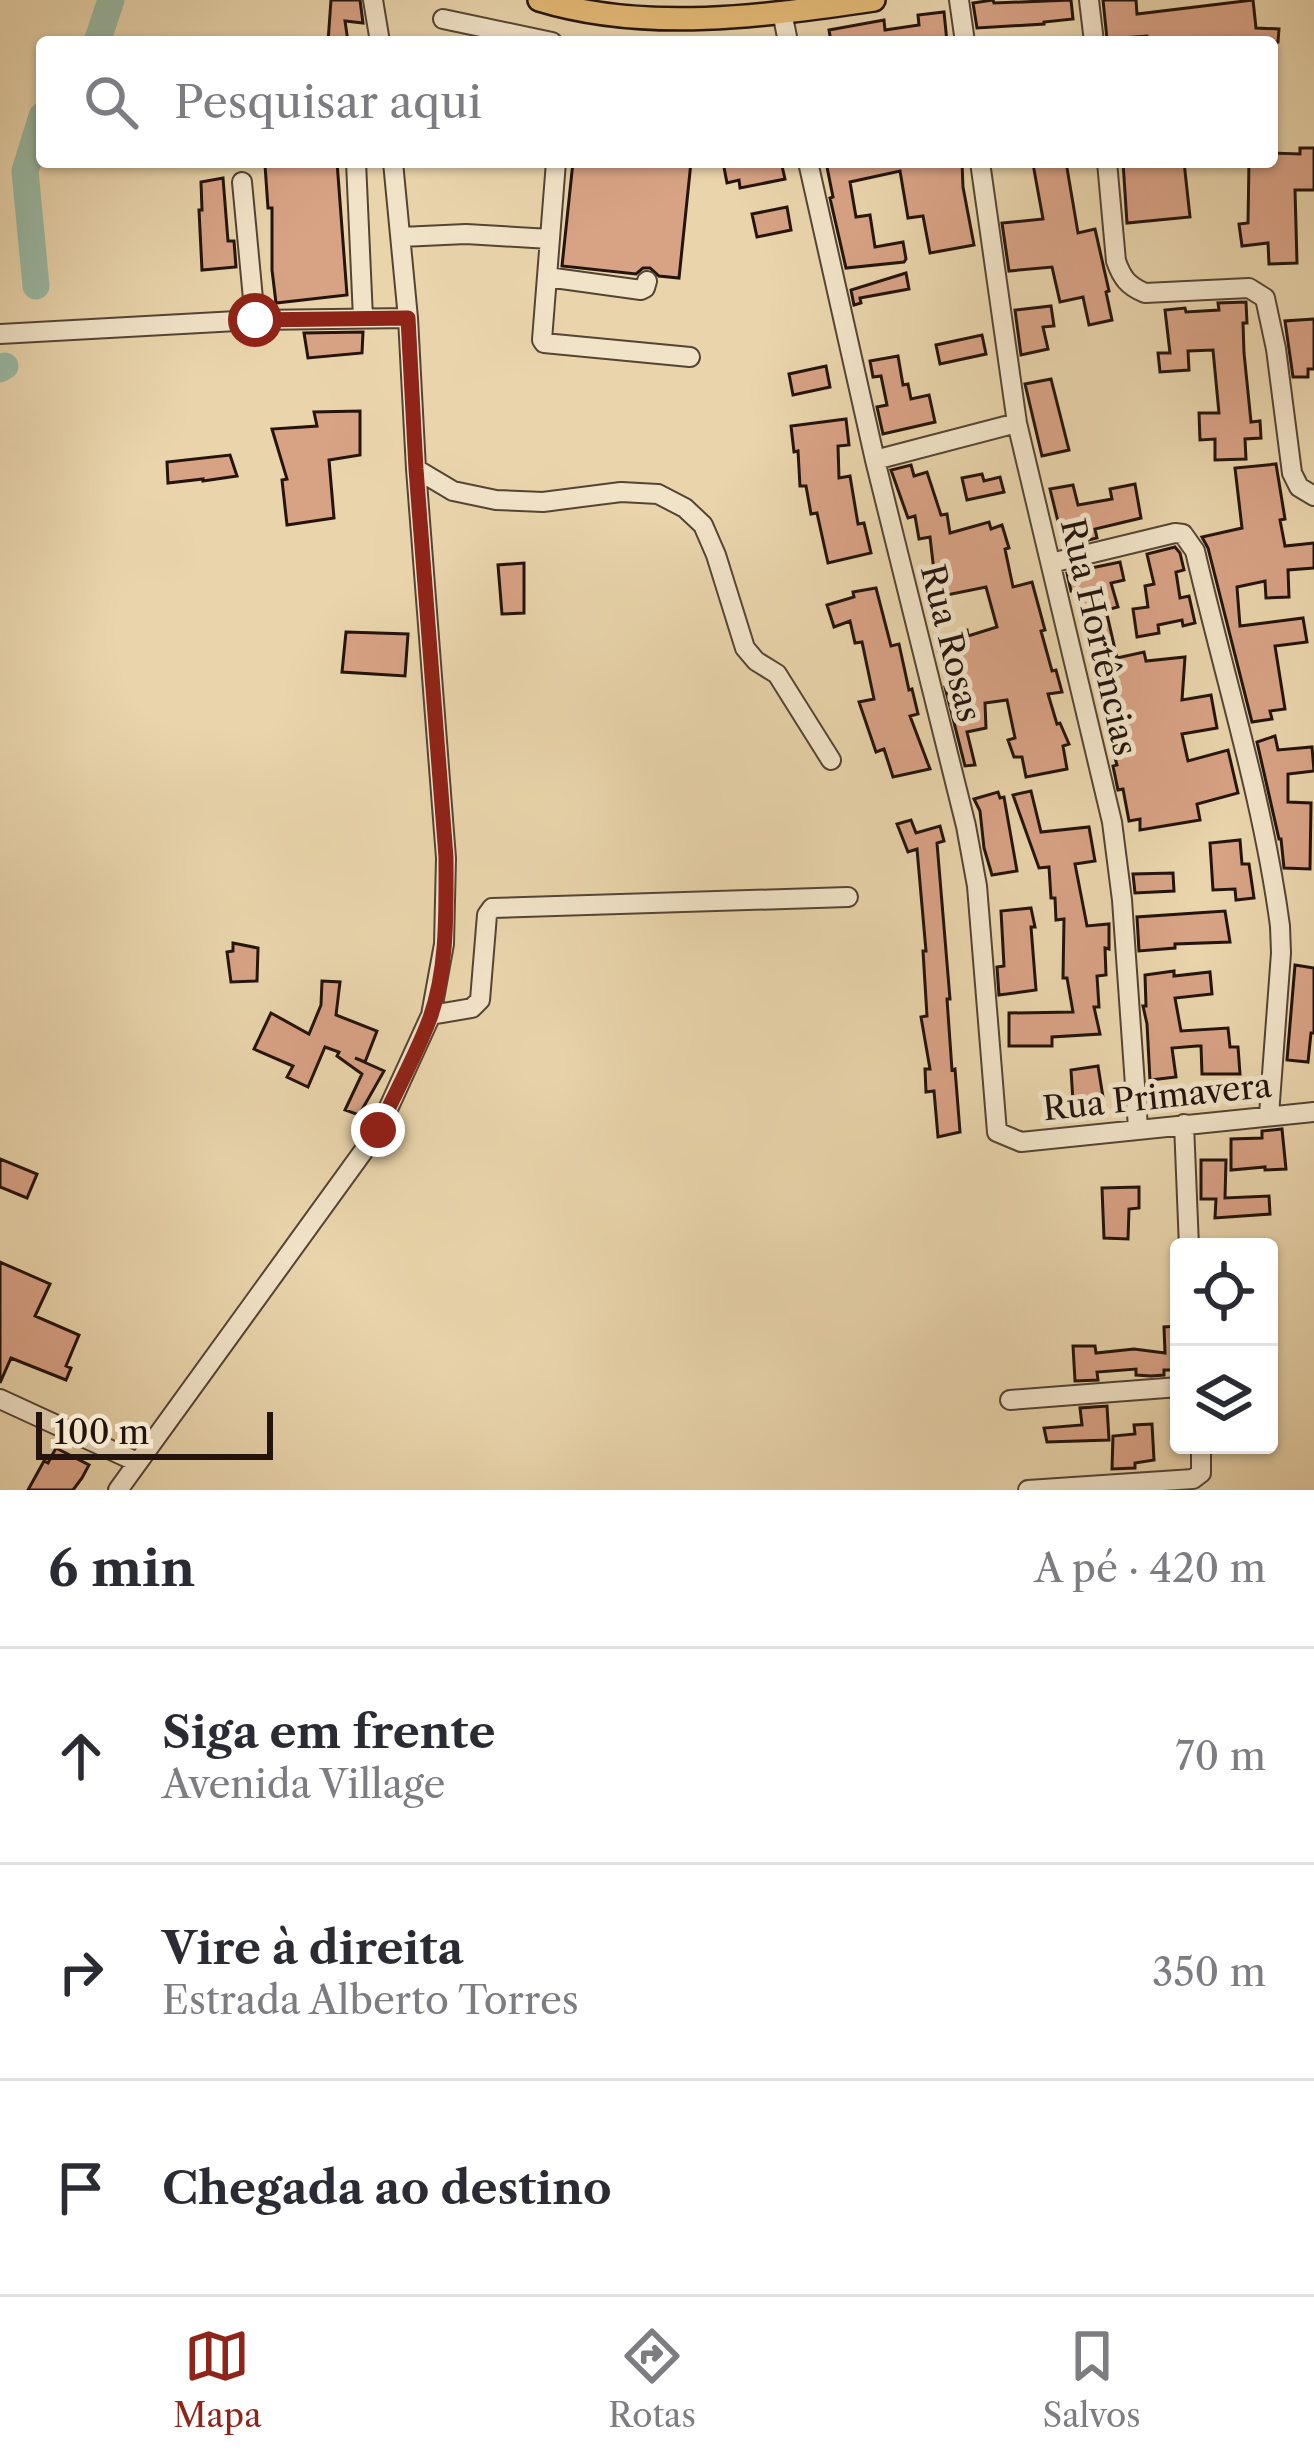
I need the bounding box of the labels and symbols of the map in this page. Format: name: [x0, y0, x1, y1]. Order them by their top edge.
route start: [228, 293, 282, 347]
street label: Rua Hortências: [1052, 515, 1146, 759]
street label: Rua Rosas: [912, 560, 990, 726]
street label: Rua Primavera: [1041, 1065, 1274, 1129]
route end: [351, 1103, 405, 1157]
scale bar: [36, 1406, 273, 1459]

